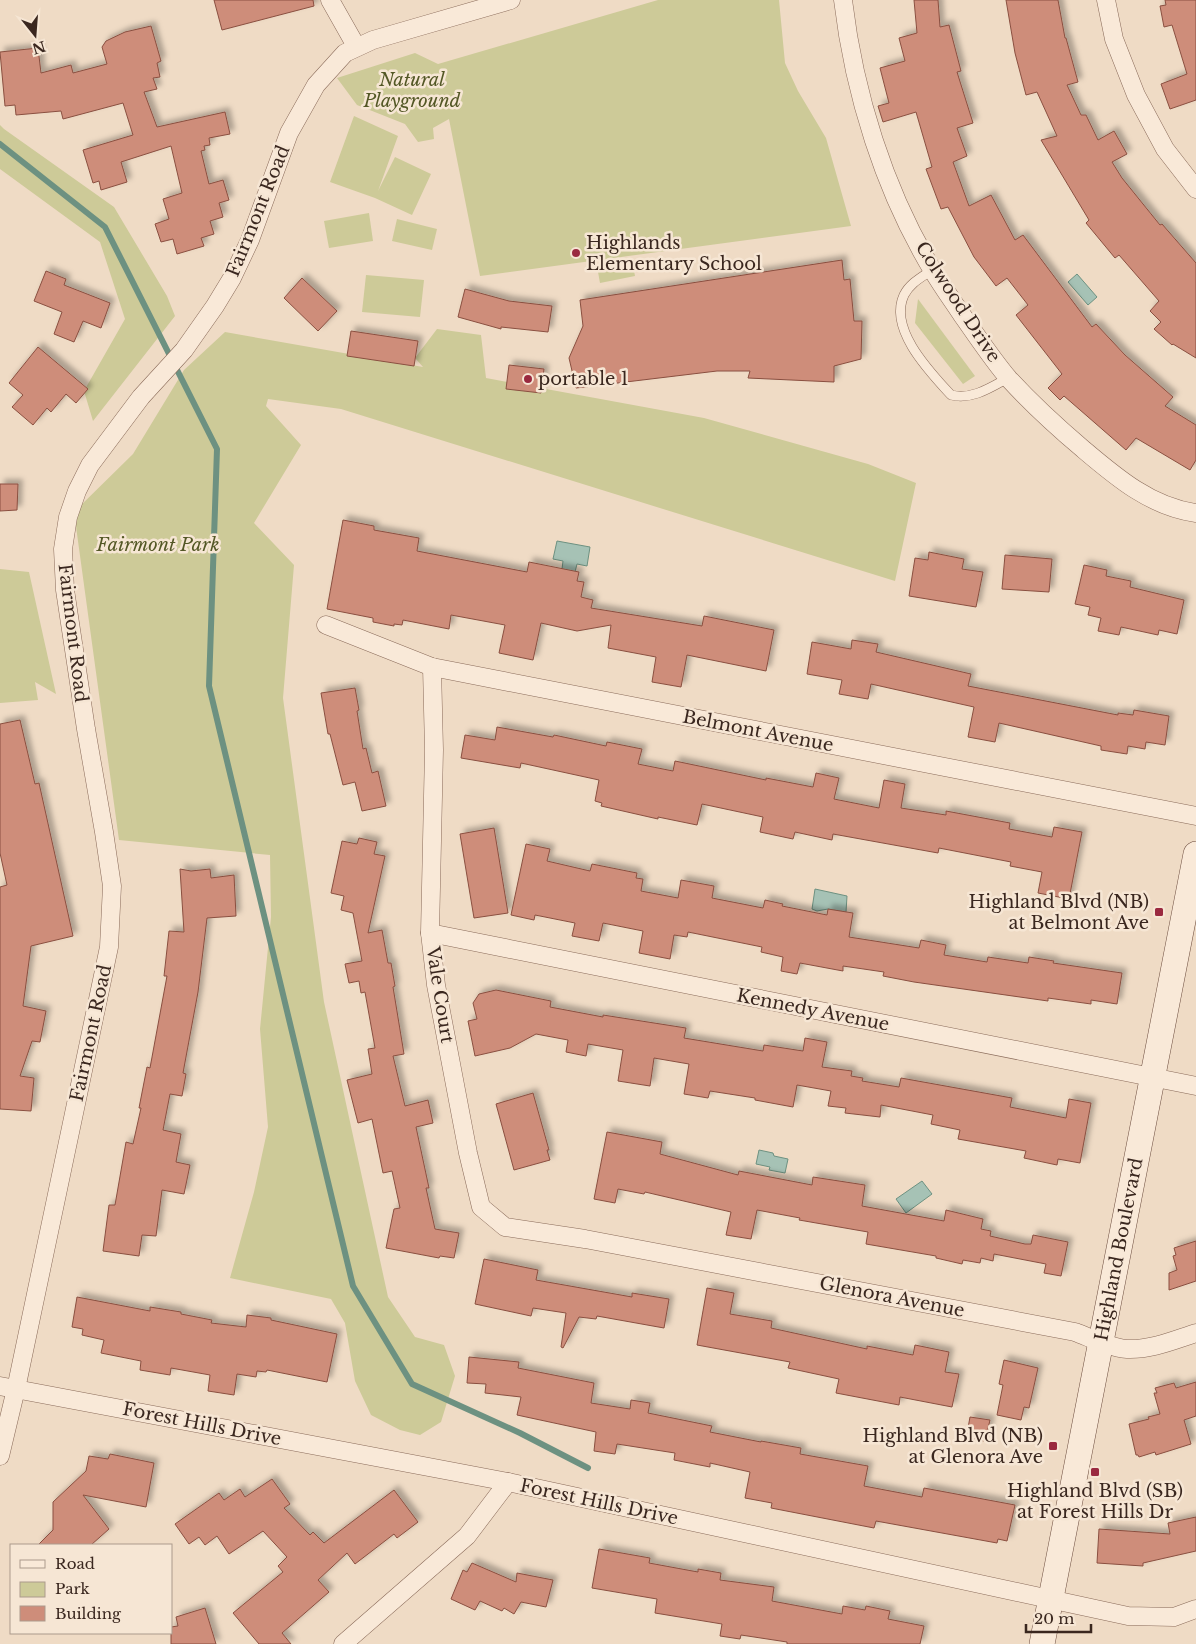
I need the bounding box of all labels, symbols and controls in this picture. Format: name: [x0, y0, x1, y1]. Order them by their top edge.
north arrow: [10, 10, 60, 60]
text: N: [30, 37, 48, 58]
park label: Natural Playground: [362, 69, 461, 112]
street label: Fairmont Road: [222, 142, 294, 280]
place label: Highlands Elementary School: [586, 232, 762, 275]
street label: Colwood Drive: [911, 238, 1005, 366]
marker: Highlands Elementary School: [570, 247, 582, 259]
place label: portable 1: [538, 368, 629, 390]
marker: portable 1: [522, 373, 534, 385]
park label: Fairmont Park: [96, 534, 219, 556]
street label: Fairmont Road: [54, 562, 92, 704]
street label: Belmont Avenue: [681, 706, 835, 756]
place label: Highland Blvd (NB) at Belmont Ave: [968, 891, 1149, 934]
marker: Highland Blvd (NB) at Belmont Ave: [1153, 906, 1165, 918]
street label: Vale Court: [421, 944, 459, 1045]
street label: Fairmont Road: [66, 963, 116, 1103]
street label: Kennedy Avenue: [735, 984, 891, 1036]
street label: Highland Boulevard: [1090, 1156, 1148, 1343]
street label: Glenora Avenue: [818, 1272, 966, 1322]
street label: Forest Hills Drive: [121, 1398, 283, 1450]
place label: Highland Blvd (NB) at Glenora Ave: [862, 1425, 1043, 1468]
marker: Highland Blvd (NB) at Glenora Ave: [1047, 1440, 1059, 1452]
marker: Highland Blvd (SB) at Forest Hills Dr: [1089, 1466, 1101, 1478]
street label: Forest Hills Drive: [518, 1474, 680, 1530]
place label: Highland Blvd (SB) at Forest Hills Dr: [1007, 1480, 1183, 1523]
legend: [10, 1544, 172, 1634]
text: Road: [55, 1554, 95, 1573]
text: Park: [55, 1579, 91, 1598]
scale bar: [1026, 1602, 1091, 1634]
text: Building: [55, 1604, 122, 1623]
text: 20 m: [1034, 1609, 1074, 1628]

